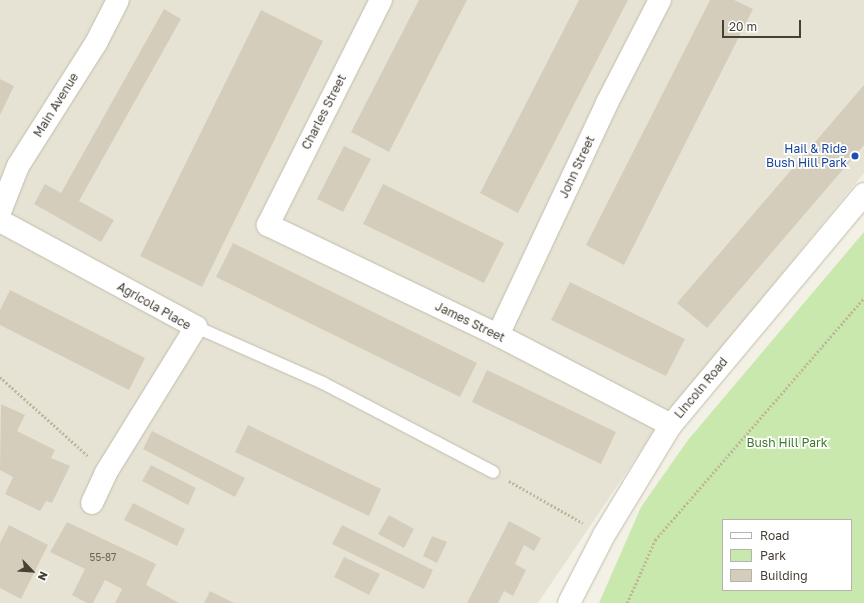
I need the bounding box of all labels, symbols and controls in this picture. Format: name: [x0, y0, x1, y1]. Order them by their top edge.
scale bar: [724, 12, 803, 38]
text: 20 m: [729, 19, 757, 34]
street label: Main Avenue: [31, 70, 81, 140]
street label: Charles Street: [299, 72, 349, 152]
street label: John Street: [556, 134, 598, 200]
place label: Hail & Ride Bush Hill Park: [766, 142, 847, 170]
marker: Hail & Ride Bush Hill Park: [850, 151, 860, 161]
street label: Agricola Place: [115, 279, 193, 333]
street label: James Street: [433, 299, 507, 345]
street label: Lincoln Road: [671, 355, 731, 421]
park label: Bush Hill Park: [746, 436, 828, 450]
legend: [722, 519, 852, 591]
text: Road: [760, 528, 789, 543]
text: Park: [760, 548, 786, 563]
north arrow: [12, 551, 52, 591]
house number: 55-87: [90, 552, 116, 564]
text: Building: [760, 568, 808, 583]
text: N: [36, 570, 51, 583]

